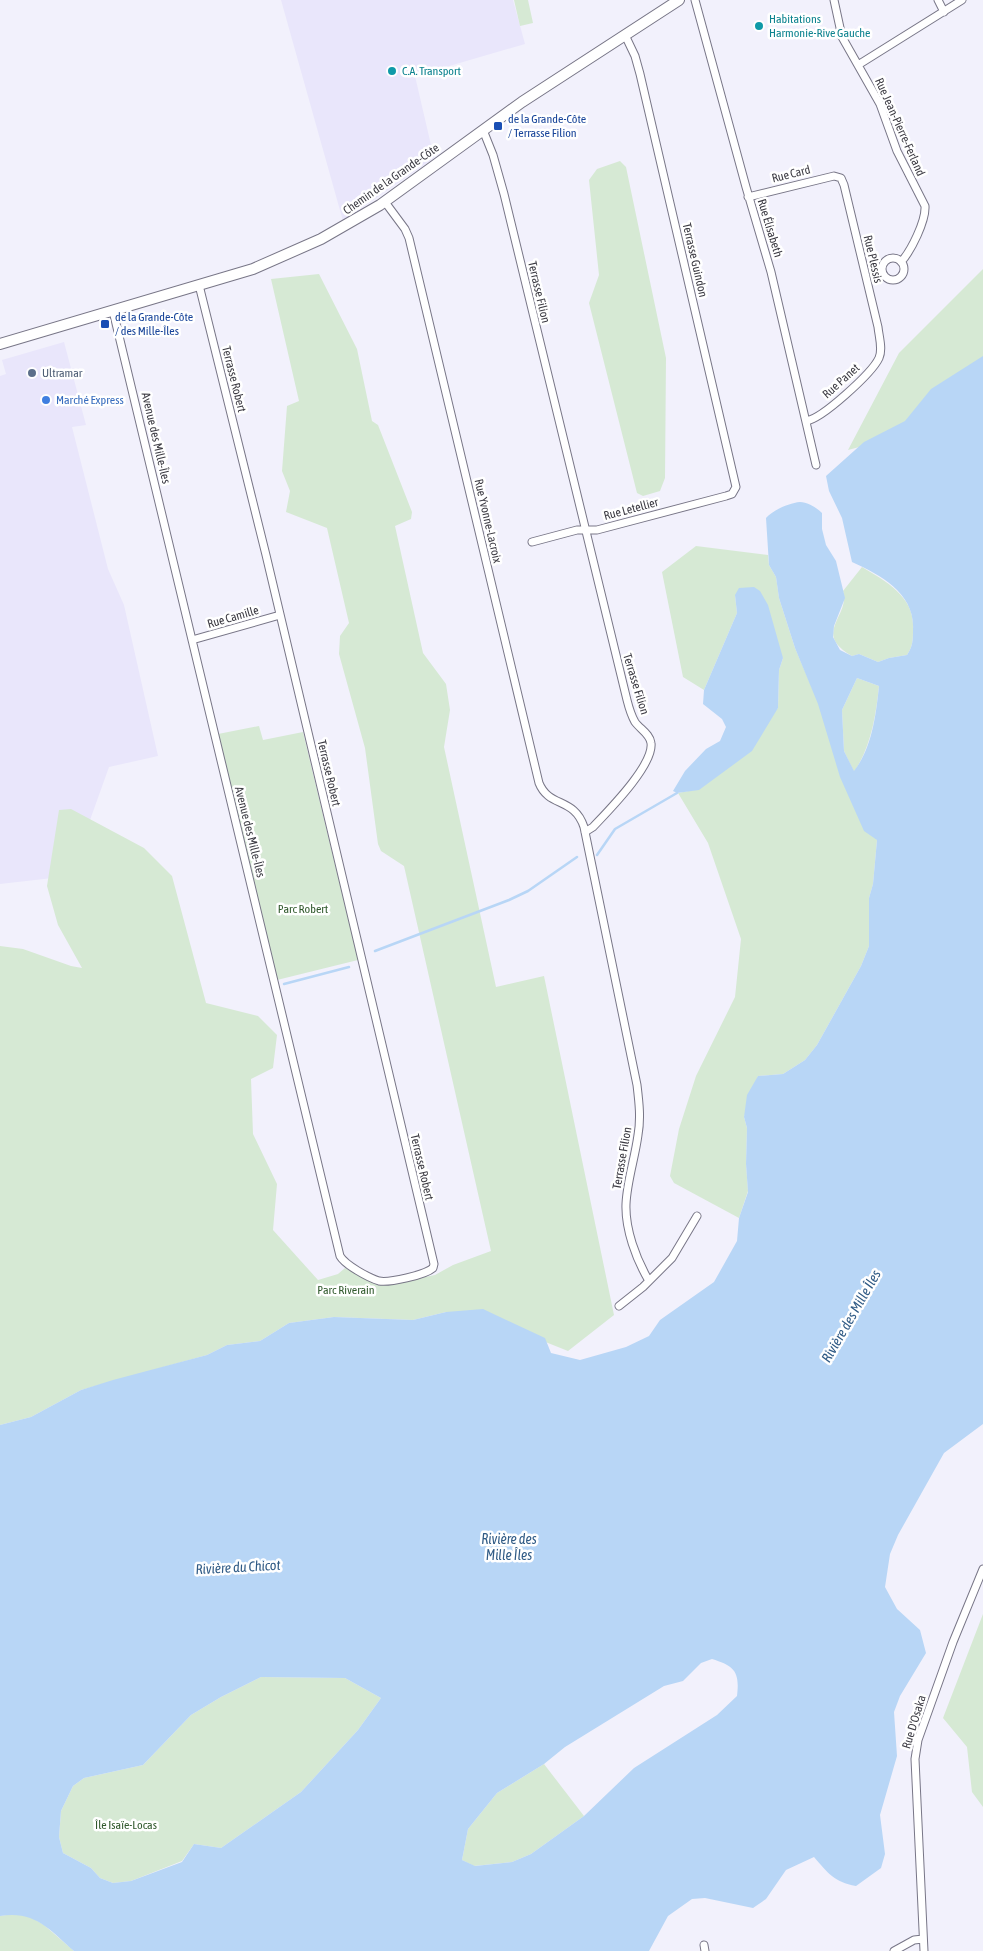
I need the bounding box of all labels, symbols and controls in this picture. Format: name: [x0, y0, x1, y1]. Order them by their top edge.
place label: Habitations Harmonie-Rive Gauche: [769, 12, 871, 40]
marker: Habitations Harmonie-Rive Gauche: [753, 20, 765, 32]
place label: C.A. Transport: [402, 64, 461, 78]
marker: C.A. Transport: [386, 65, 398, 77]
street label: Rue Jean-Pierre-Ferland: [872, 76, 928, 178]
place label: de la Grande-Côte / Terrasse Filion: [508, 112, 586, 140]
marker: de la Grande-Côte / Terrasse Filion: [492, 120, 504, 132]
street label: Chemin de la Grande-Côte: [340, 141, 442, 217]
street label: Rue Card: [770, 162, 812, 186]
street label: Rue Élisabeth: [755, 197, 785, 259]
street label: Terrasse Guindon: [680, 221, 710, 299]
street label: Rue Plessis: [861, 234, 885, 284]
street label: Terrasse Filion: [525, 260, 553, 324]
place label: de la Grande-Côte / des Mille-Îles: [115, 310, 193, 338]
marker: de la Grande-Côte / des Mille-Îles: [99, 318, 111, 330]
street label: Terrasse Robert: [219, 344, 249, 414]
street label: Rue Panet: [820, 360, 863, 401]
place label: Ultramar: [42, 366, 83, 380]
marker: Ultramar: [26, 367, 38, 379]
street label: Avenue des Mille-Îles: [139, 391, 173, 485]
place label: Marché Express: [56, 393, 124, 407]
marker: Marché Express: [40, 394, 52, 406]
street label: Rue Yvonne-Lacroix: [472, 478, 505, 565]
street label: Rue Letellier: [602, 495, 660, 523]
street label: Rue Camille: [206, 603, 260, 631]
street label: Terrasse Filion: [620, 652, 652, 716]
street label: Terrasse Robert: [315, 738, 344, 808]
street label: Avenue des Mille-Îles: [232, 785, 268, 879]
park label: Parc Robert: [278, 902, 329, 916]
street label: Terrasse Filion: [610, 1126, 634, 1190]
street label: Terrasse Robert: [408, 1132, 437, 1202]
water label: Rivière des Mille Îles: [818, 1267, 884, 1365]
park label: Parc Riverain: [317, 1283, 375, 1297]
water label: Rivière des Mille Îles: [481, 1531, 537, 1563]
water label: Rivière du Chicot: [195, 1557, 281, 1577]
street label: Rue D'Osaka: [899, 1694, 929, 1750]
park label: Île Isaïe-Locas: [95, 1818, 157, 1832]

